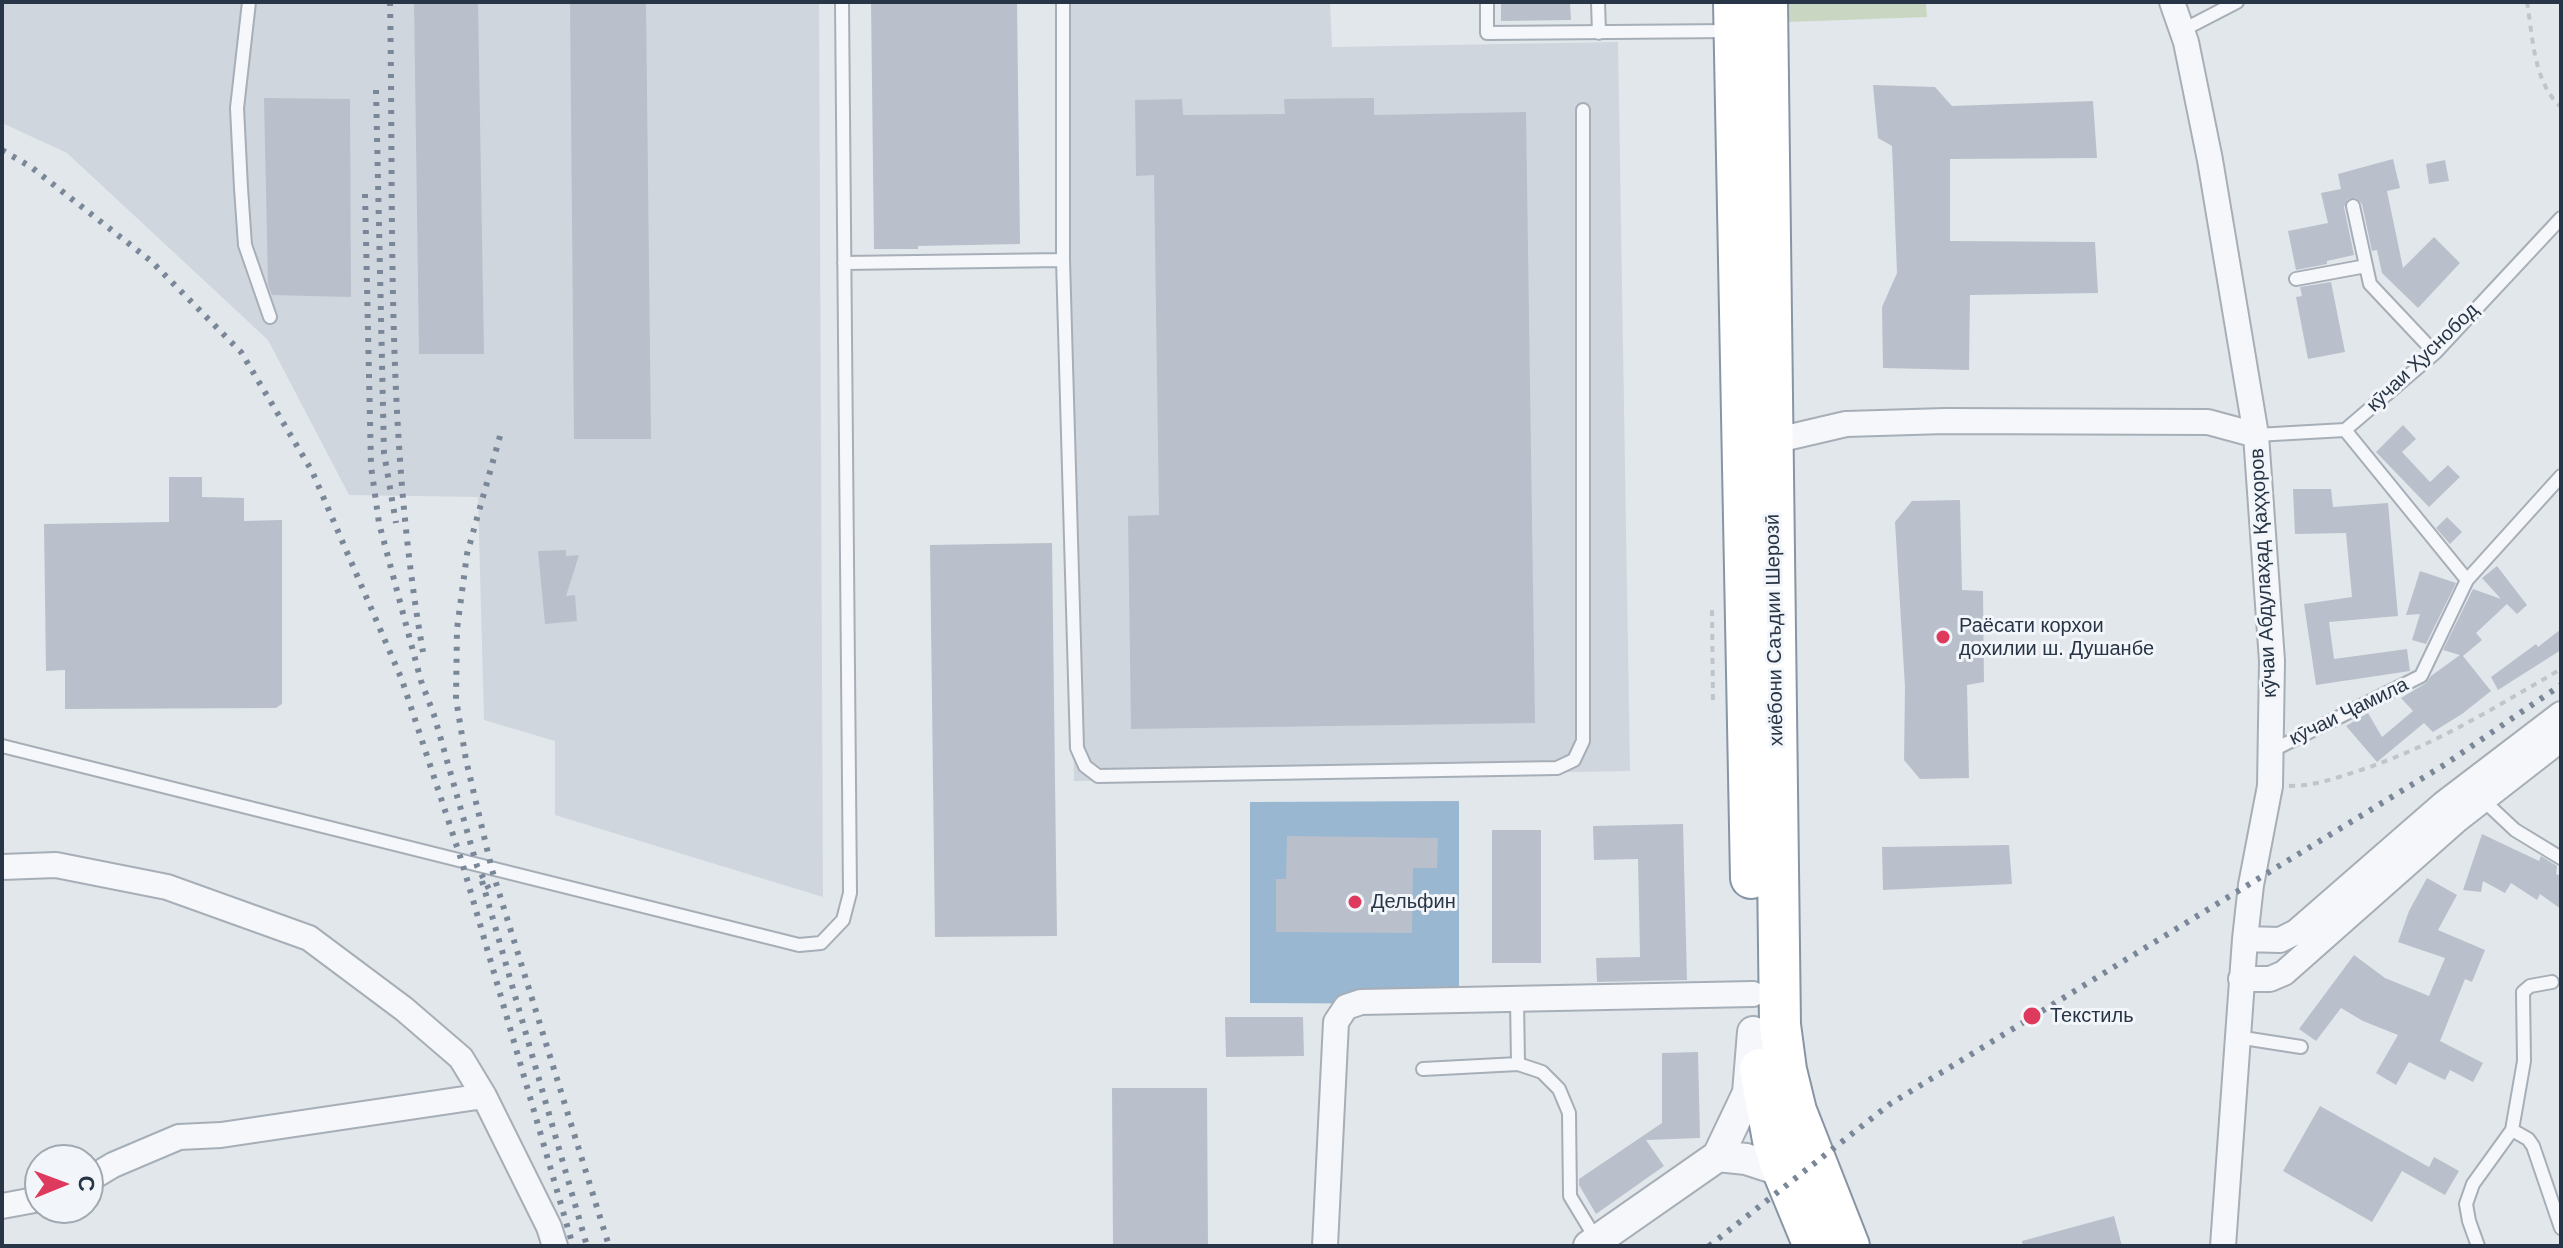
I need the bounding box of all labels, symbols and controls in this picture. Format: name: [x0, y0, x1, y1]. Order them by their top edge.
street label: кӯчаи Ҳуснобод: [2362, 299, 2484, 417]
street label: кӯчаи Абдулаҳад Қаҳҳоров: [2245, 448, 2283, 698]
street label: хиёбони Саъдии Шерозӣ: [1761, 514, 1789, 746]
place label: Раёсати корхои дохилии ш. Душанбе: [1959, 614, 2154, 661]
marker: Раёсати корхои дохилии ш. Душанбе: [1934, 628, 1952, 646]
street label: кӯчаи Ҷамила: [2286, 673, 2412, 751]
place label: Дельфин: [1371, 890, 1456, 914]
marker: Дельфин: [1346, 893, 1364, 911]
place label: Текстиль: [2050, 1004, 2134, 1028]
marker: Текстиль: [2021, 1005, 2043, 1027]
north arrow: [24, 1144, 104, 1224]
text: С: [74, 1175, 99, 1192]

